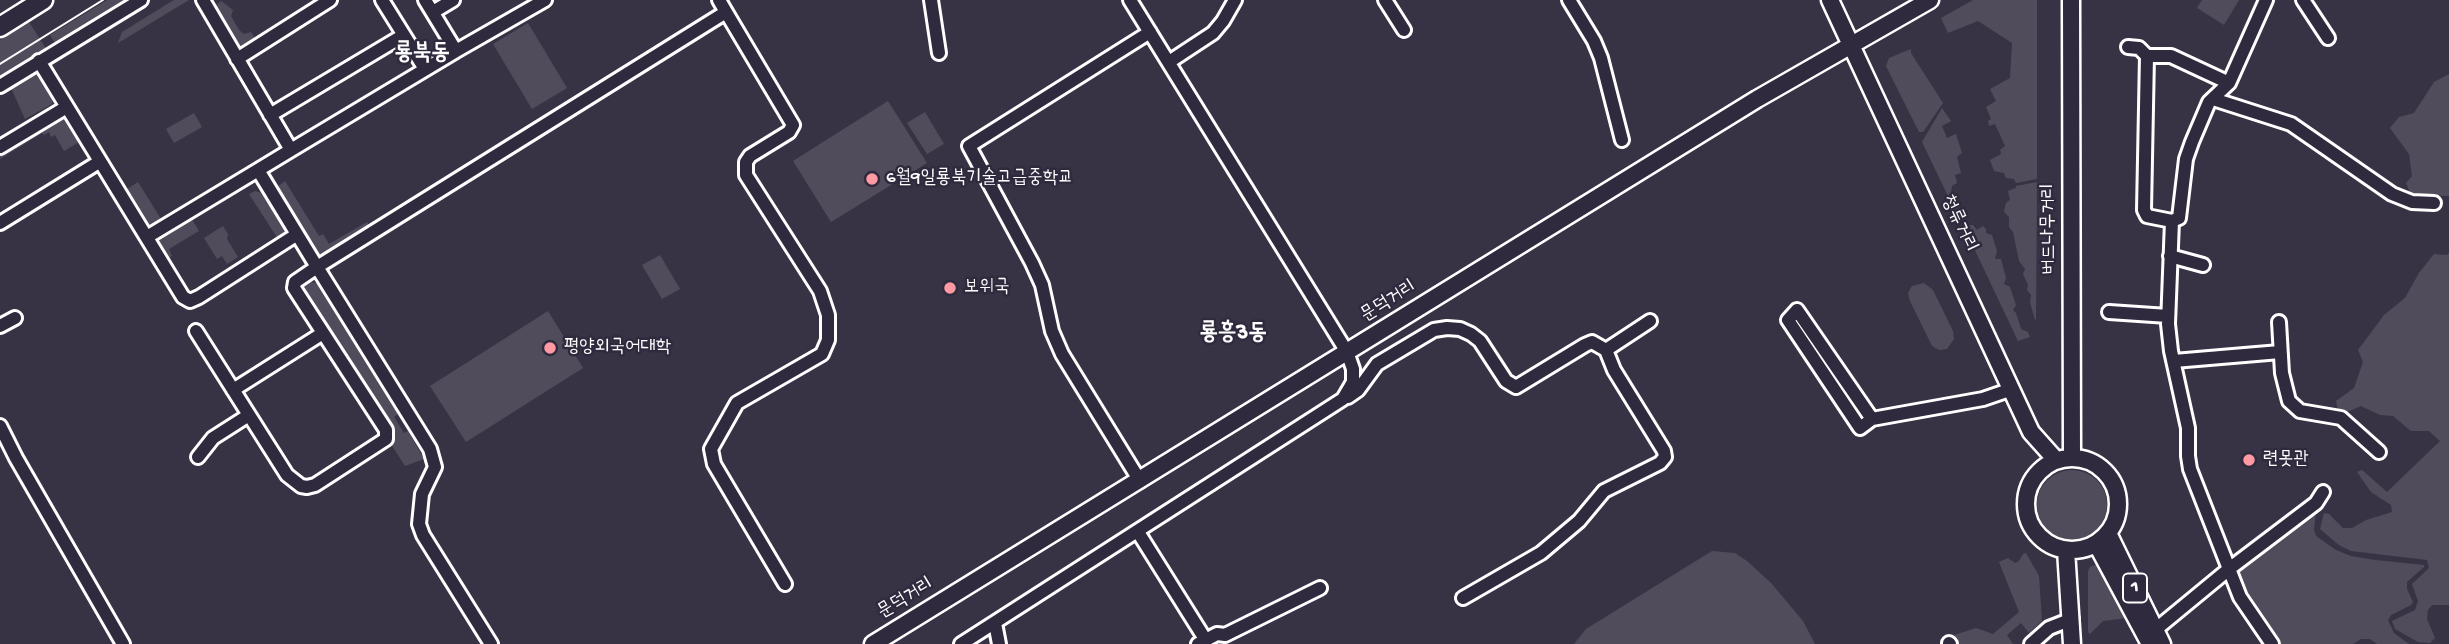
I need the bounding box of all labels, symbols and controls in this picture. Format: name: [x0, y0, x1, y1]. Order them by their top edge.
district label: 룡북동: [394, 40, 450, 68]
place label: 6월9일룡북기술고급중학교: [886, 168, 1073, 190]
marker: 6월9일룡북기술고급중학교: [864, 171, 880, 187]
street label: 버드나무거리: [2039, 183, 2061, 275]
street label: 청류거리: [1935, 191, 1981, 257]
street label: 문덕거리: [1357, 276, 1421, 328]
place label: 보위국: [964, 277, 1010, 299]
marker: 보위국: [942, 280, 958, 296]
district label: 룡흥3동: [1199, 320, 1267, 348]
place label: 평양외국어대학: [564, 337, 671, 359]
marker: 평양외국어대학: [542, 340, 558, 356]
place label: 련못관: [2263, 449, 2309, 471]
marker: 련못관: [2241, 452, 2257, 468]
street label: 문덕거리: [874, 573, 938, 625]
road number: 1: [2123, 574, 2147, 602]

